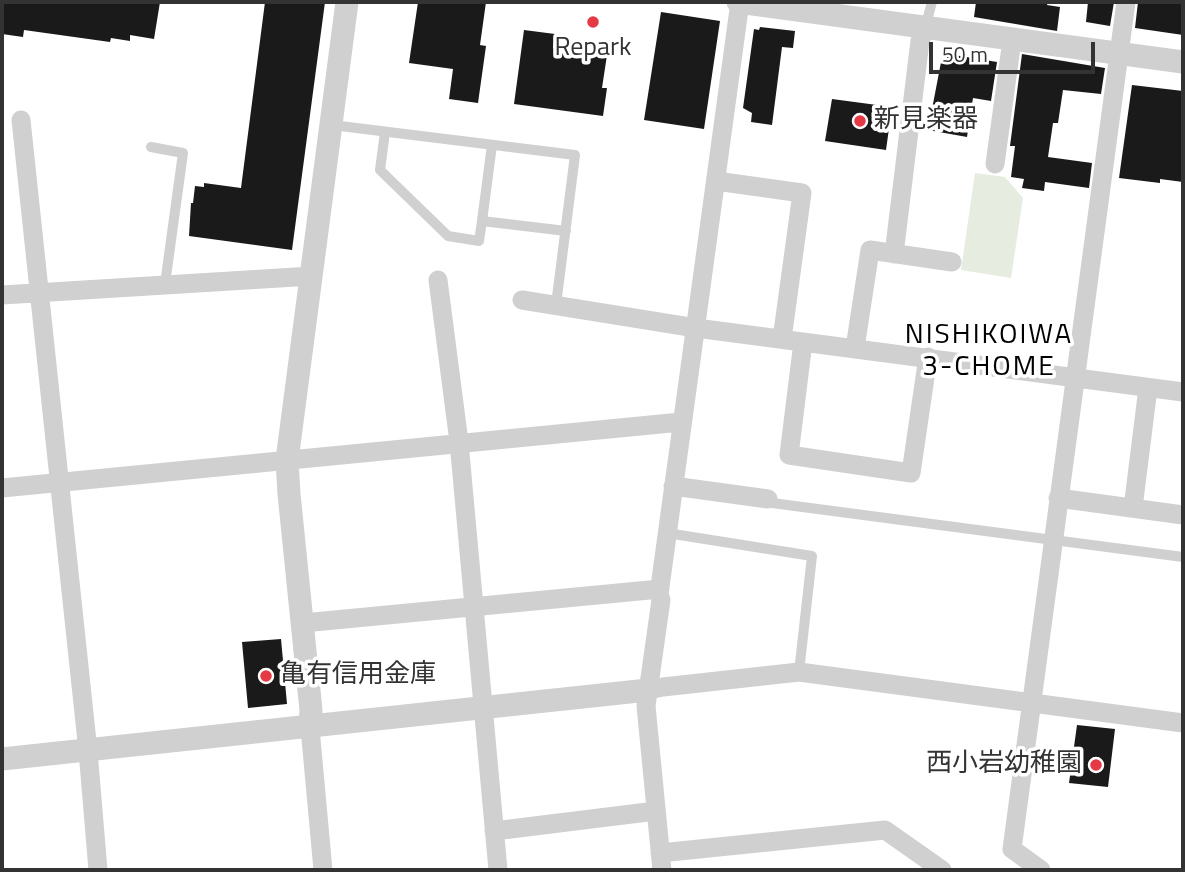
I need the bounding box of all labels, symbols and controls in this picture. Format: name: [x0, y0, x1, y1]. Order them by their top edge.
marker: Repark: [585, 14, 601, 30]
scale bar: [933, 28, 1099, 72]
place label: Repark: [554, 33, 632, 65]
text: 50 m: [942, 38, 988, 70]
place label: 新見楽器: [874, 105, 978, 137]
marker: 新見楽器: [852, 113, 868, 129]
district label: NISHIKOIWA 3-CHOME: [906, 319, 1072, 385]
place label: 亀有信用金庫: [280, 660, 436, 692]
marker: 亀有信用金庫: [258, 668, 274, 684]
place label: 西小岩幼稚園: [926, 749, 1082, 781]
marker: 西小岩幼稚園: [1088, 757, 1104, 773]

